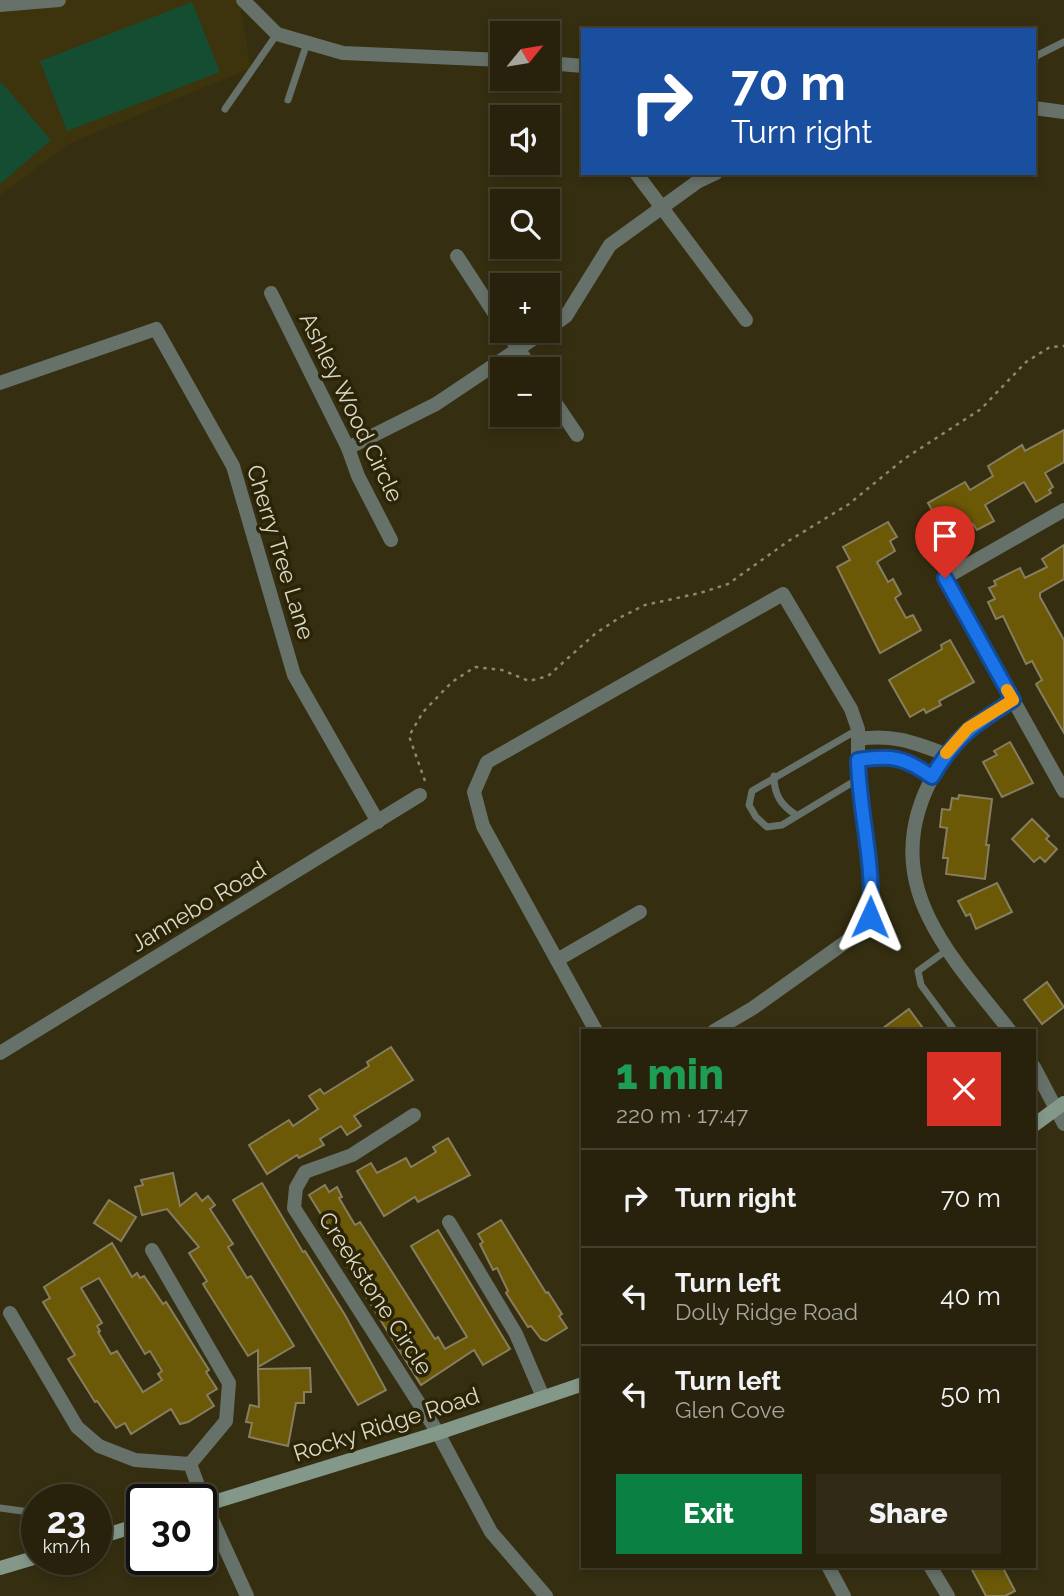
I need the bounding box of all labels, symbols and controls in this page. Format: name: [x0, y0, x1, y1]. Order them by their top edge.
north arrow: [490, 21, 560, 91]
map controls: [490, 21, 560, 427]
text: 70 m: [731, 54, 846, 111]
icon: right: [616, 56, 707, 147]
button: sound: [490, 105, 560, 175]
text: Turn right: [731, 113, 872, 150]
button: search: [490, 189, 560, 259]
button: +: [490, 273, 560, 343]
street label: Ashley Wood Circle: [294, 308, 410, 506]
button: −: [490, 357, 560, 427]
street label: Cherry Tree Lane: [242, 461, 320, 643]
pin: [915, 506, 975, 578]
icon: arrive: [926, 517, 964, 555]
street label: Jannebo Road: [126, 855, 270, 957]
position arrow: [833, 880, 907, 954]
text: 1 min: [616, 1050, 724, 1099]
button: close: [927, 1052, 1001, 1126]
text: 220 m · 17:47: [616, 1101, 748, 1128]
icon: right: [616, 1179, 654, 1217]
text: Turn right: [675, 1183, 796, 1213]
text: 70 m: [941, 1183, 1001, 1213]
street label: Creekstone Circle: [313, 1207, 439, 1379]
text: Turn left: [675, 1268, 781, 1298]
icon: left: [616, 1277, 654, 1315]
text: 40 m: [940, 1281, 1001, 1311]
text: Dolly Ridge Road: [675, 1298, 858, 1325]
text: Turn left: [675, 1366, 781, 1396]
icon: left: [616, 1375, 654, 1413]
text: 50 m: [940, 1379, 1001, 1409]
street label: Rocky Ridge Road: [290, 1381, 482, 1467]
text: Glen Cove: [675, 1396, 785, 1423]
button: Exit: [616, 1474, 802, 1554]
button: Share: [816, 1474, 1001, 1554]
speed limit sign: 30: [126, 1484, 217, 1575]
text: 23: [47, 1500, 86, 1541]
text: km/h: [43, 1536, 90, 1557]

